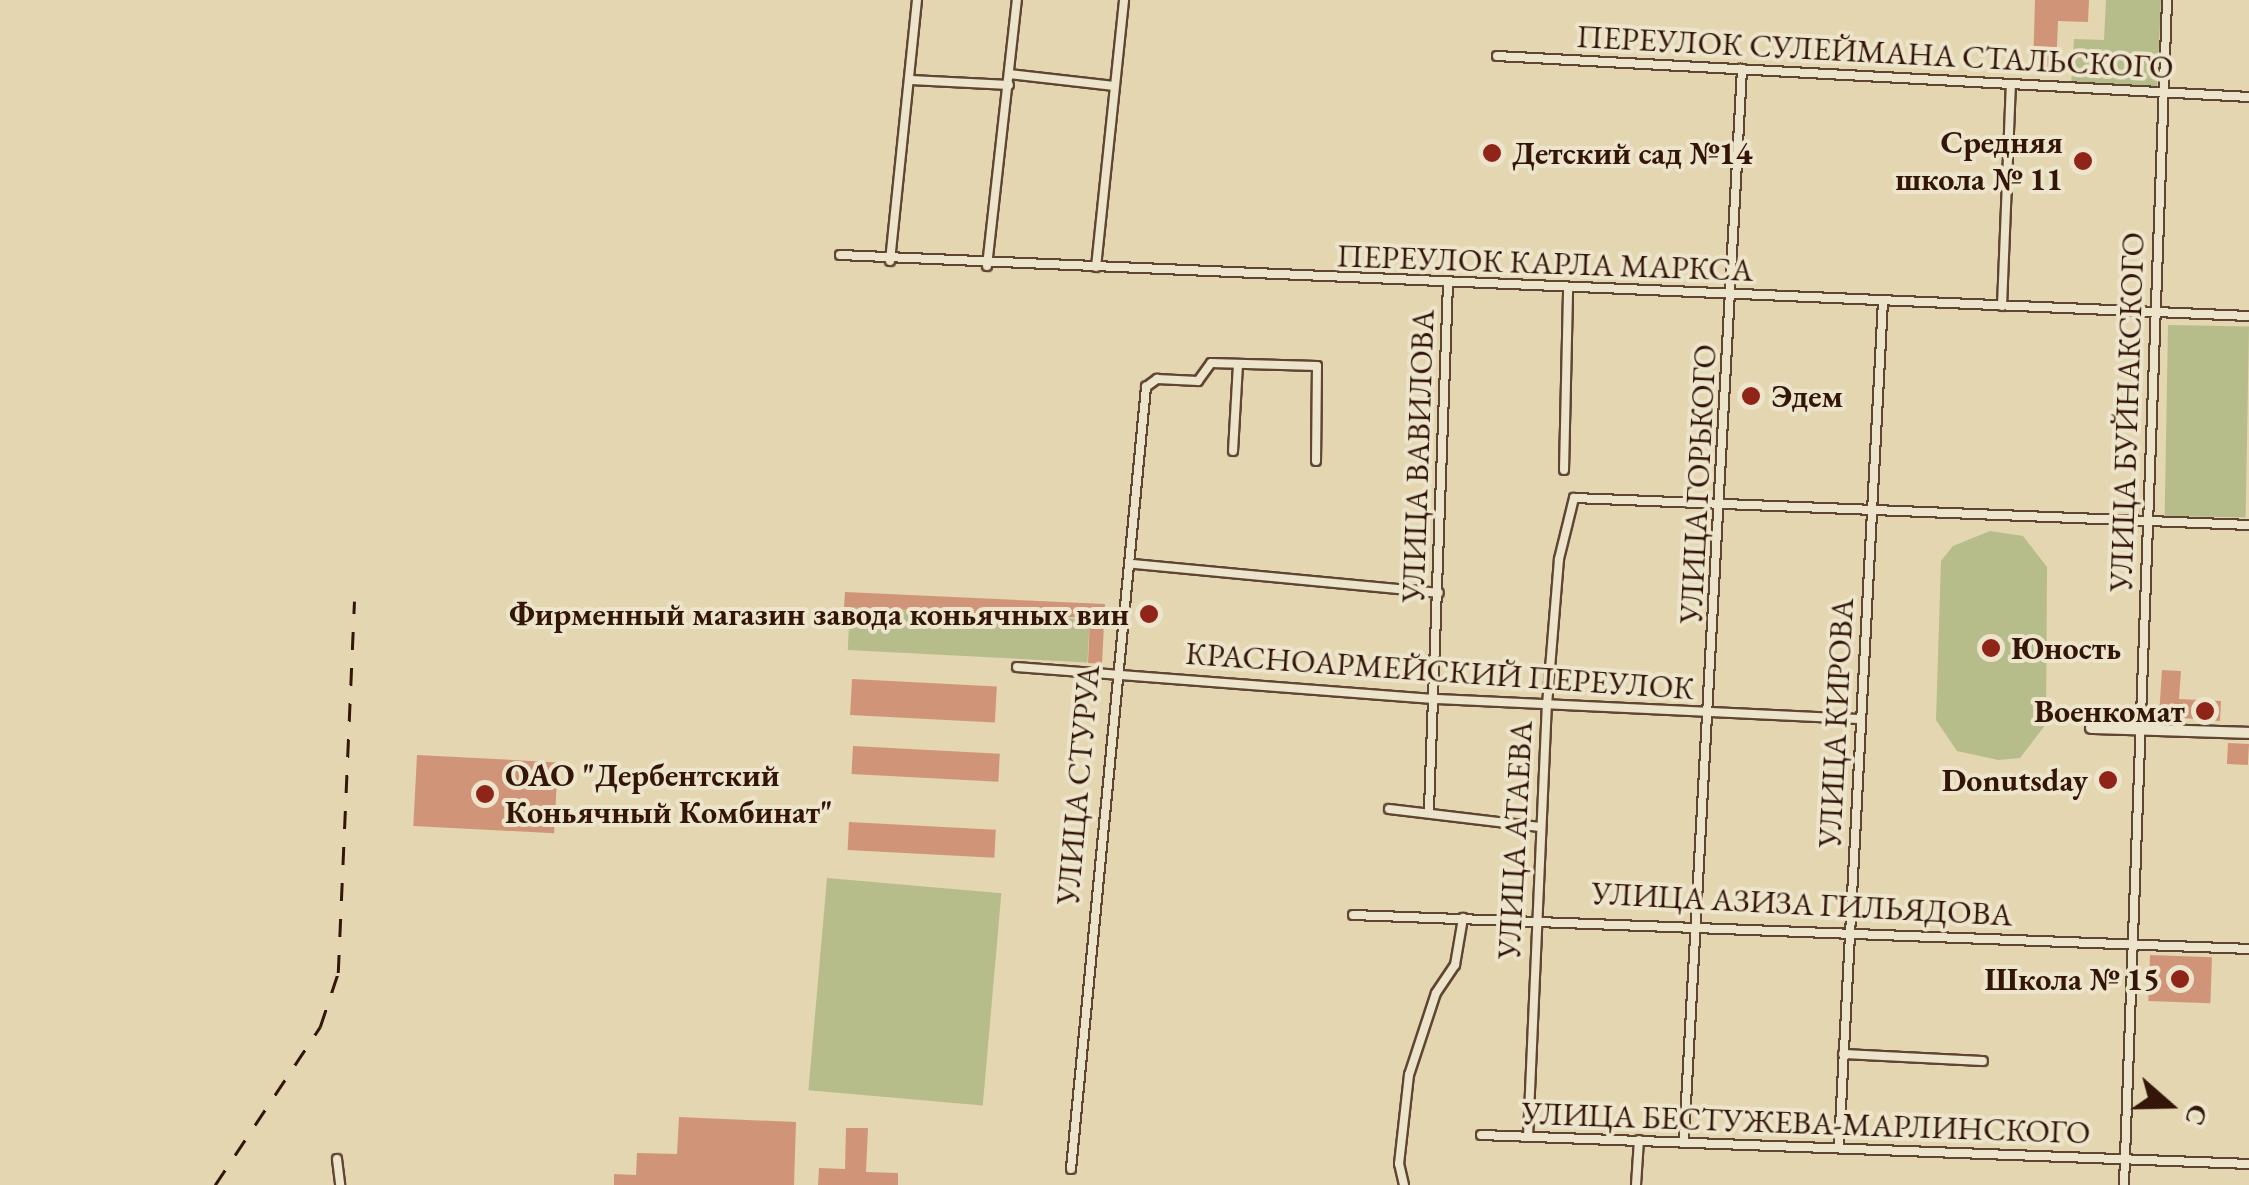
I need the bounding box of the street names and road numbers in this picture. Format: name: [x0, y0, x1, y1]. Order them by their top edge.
street label: ПЕРЕУЛОК СУЛЕЙМАНА СТАЛЬСКОГО: [1576, 17, 2174, 87]
street label: УЛИЦА БУЙНАКСКОГО: [2102, 232, 2152, 592]
street label: ПЕРЕУЛОК КАРЛА МАРКСА: [1336, 237, 1754, 289]
street label: УЛИЦА ВАВИЛОВА: [1394, 309, 1442, 603]
street label: УЛИЦА ГОРЬКОГО: [1672, 343, 1724, 625]
street label: УЛИЦА КИРОВА: [1810, 597, 1862, 849]
street label: КРАСНОАРМЕЙСКИЙ ПЕРЕУЛОК: [1184, 634, 1696, 708]
street label: УЛИЦА СТУРУА: [1048, 663, 1108, 907]
street label: УЛИЦА АТАЕВА: [1490, 720, 1540, 960]
street label: УЛИЦА АЗИЗА ГИЛЬЯДОВА: [1591, 874, 2013, 934]
street label: УЛИЦА БЕСТУЖЕВА-МАРЛИНСКОГО: [1521, 1094, 2091, 1152]

